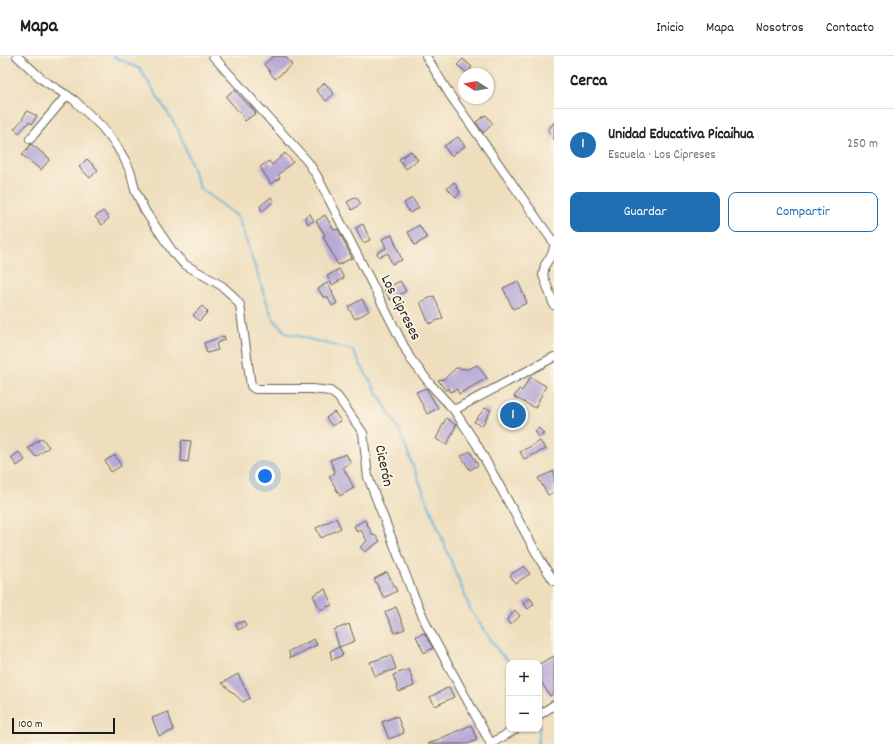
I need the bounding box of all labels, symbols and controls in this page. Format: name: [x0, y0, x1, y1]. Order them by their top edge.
text: Mapa: [20, 14, 58, 41]
text: Inicio: [656, 18, 684, 38]
text: Mapa: [706, 18, 734, 38]
text: Nosotros: [756, 18, 804, 38]
text: Contacto: [826, 18, 874, 38]
north arrow: [458, 68, 494, 104]
text: Cerca: [570, 70, 607, 94]
text: Unidad Educativa Picaihua: [608, 124, 754, 146]
text: 1: [582, 135, 584, 154]
text: 250 m: [847, 135, 878, 154]
text: Escuela · Los Cipreses: [608, 146, 716, 165]
button: Guardar: [570, 192, 720, 232]
button: Compartir: [728, 192, 878, 232]
street label: Los Cipreses: [374, 271, 426, 345]
pin: 1: [500, 400, 526, 430]
street label: Cicerón: [368, 443, 398, 489]
your location: [255, 466, 275, 486]
map controls: [506, 660, 542, 732]
button: +: [506, 660, 542, 696]
button: −: [506, 696, 542, 732]
scale bar: [12, 716, 115, 735]
text: 100 m: [18, 717, 42, 733]

